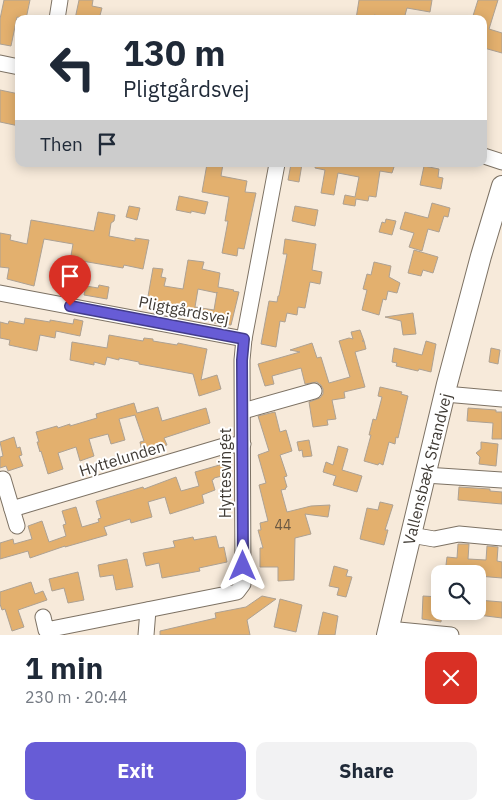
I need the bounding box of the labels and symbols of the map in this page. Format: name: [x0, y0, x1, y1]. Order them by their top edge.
pin: [49, 255, 91, 306]
street label: Pligtgårdsvej: [137, 291, 231, 329]
street label: Vallensbæk Strandvej: [398, 391, 456, 547]
street label: Hyttesvinget: [215, 428, 235, 518]
street label: Hyttelunden: [77, 435, 167, 481]
house number: 44: [275, 516, 291, 534]
position arrow: [216, 539, 268, 591]

